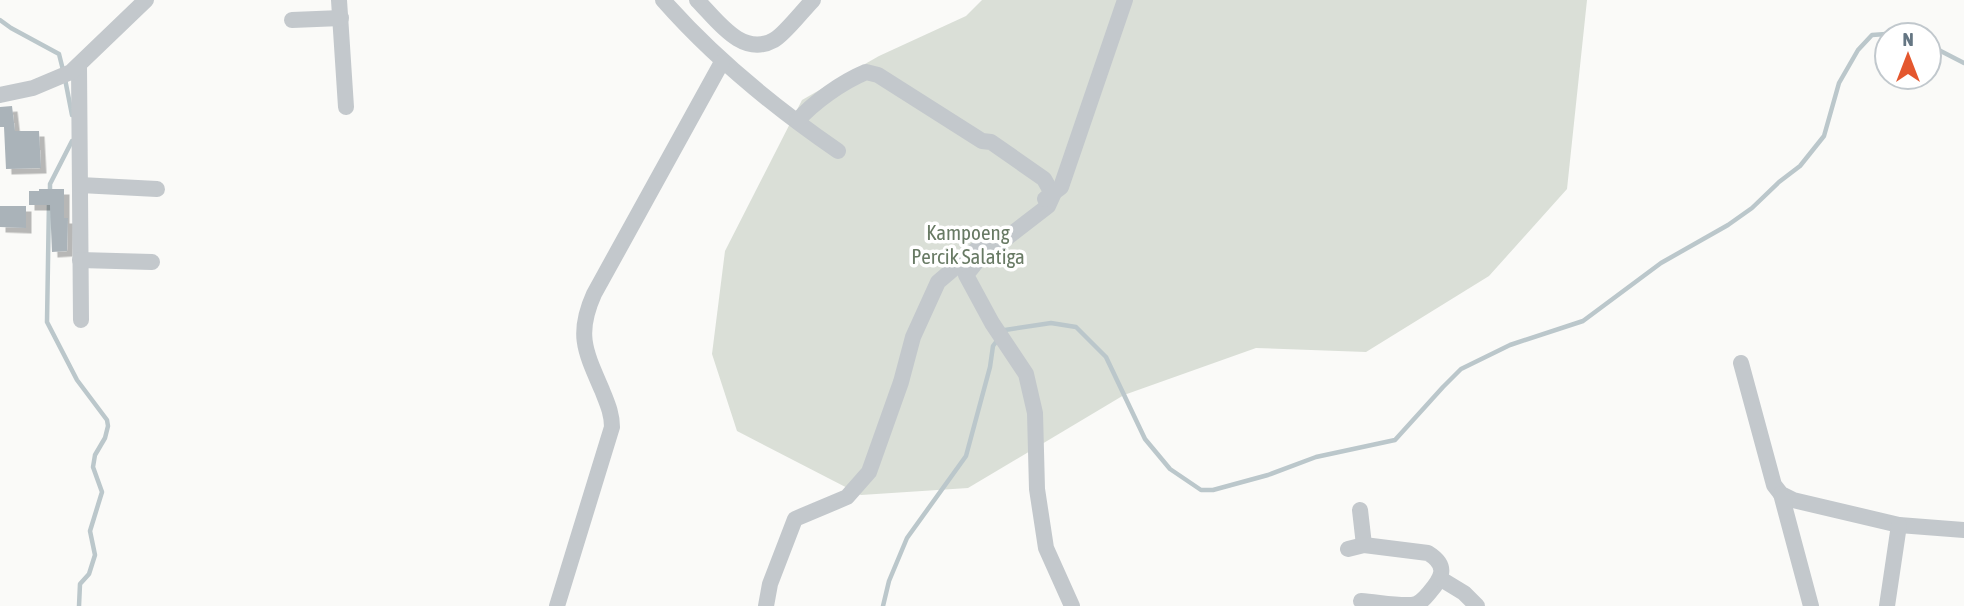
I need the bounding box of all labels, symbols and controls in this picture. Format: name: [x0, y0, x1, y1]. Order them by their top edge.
north arrow: [1873, 21, 1943, 91]
text: N: [1902, 28, 1914, 50]
park label: Kampoeng Percik Salatiga: [911, 220, 1025, 268]

